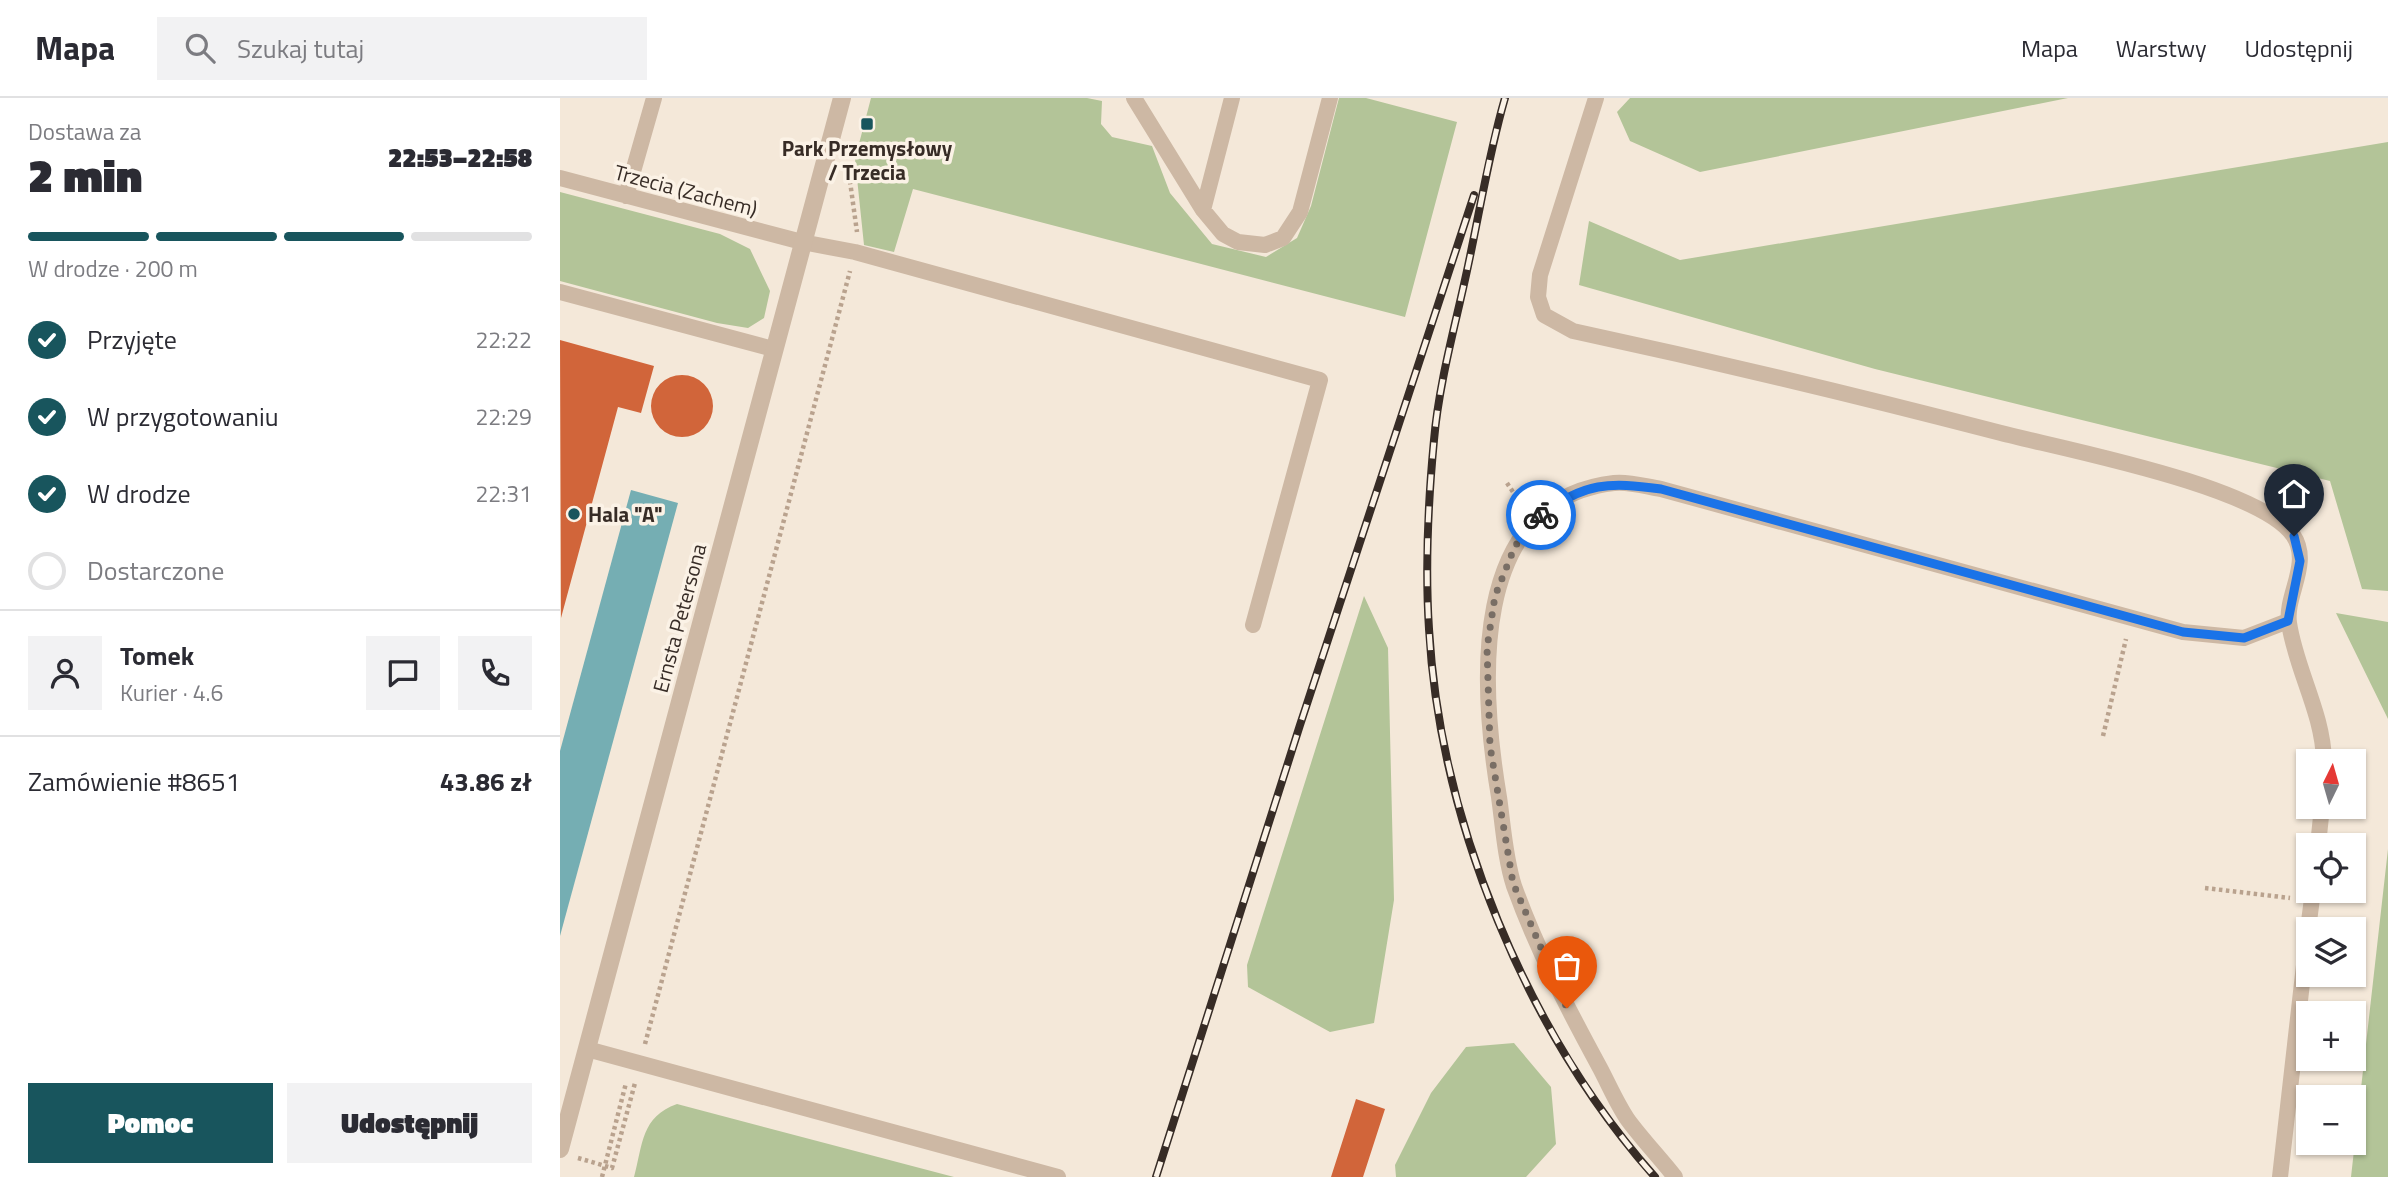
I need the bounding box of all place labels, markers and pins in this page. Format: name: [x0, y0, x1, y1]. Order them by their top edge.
marker: Park Przemysłowy / Trzecia: [859, 116, 875, 132]
place label: Park Przemysłowy / Trzecia: [782, 132, 953, 188]
pin: [2264, 464, 2324, 536]
place label: Hala "A": [588, 498, 663, 530]
marker: Hala "A": [566, 506, 582, 522]
pin: [1537, 936, 1597, 1008]

